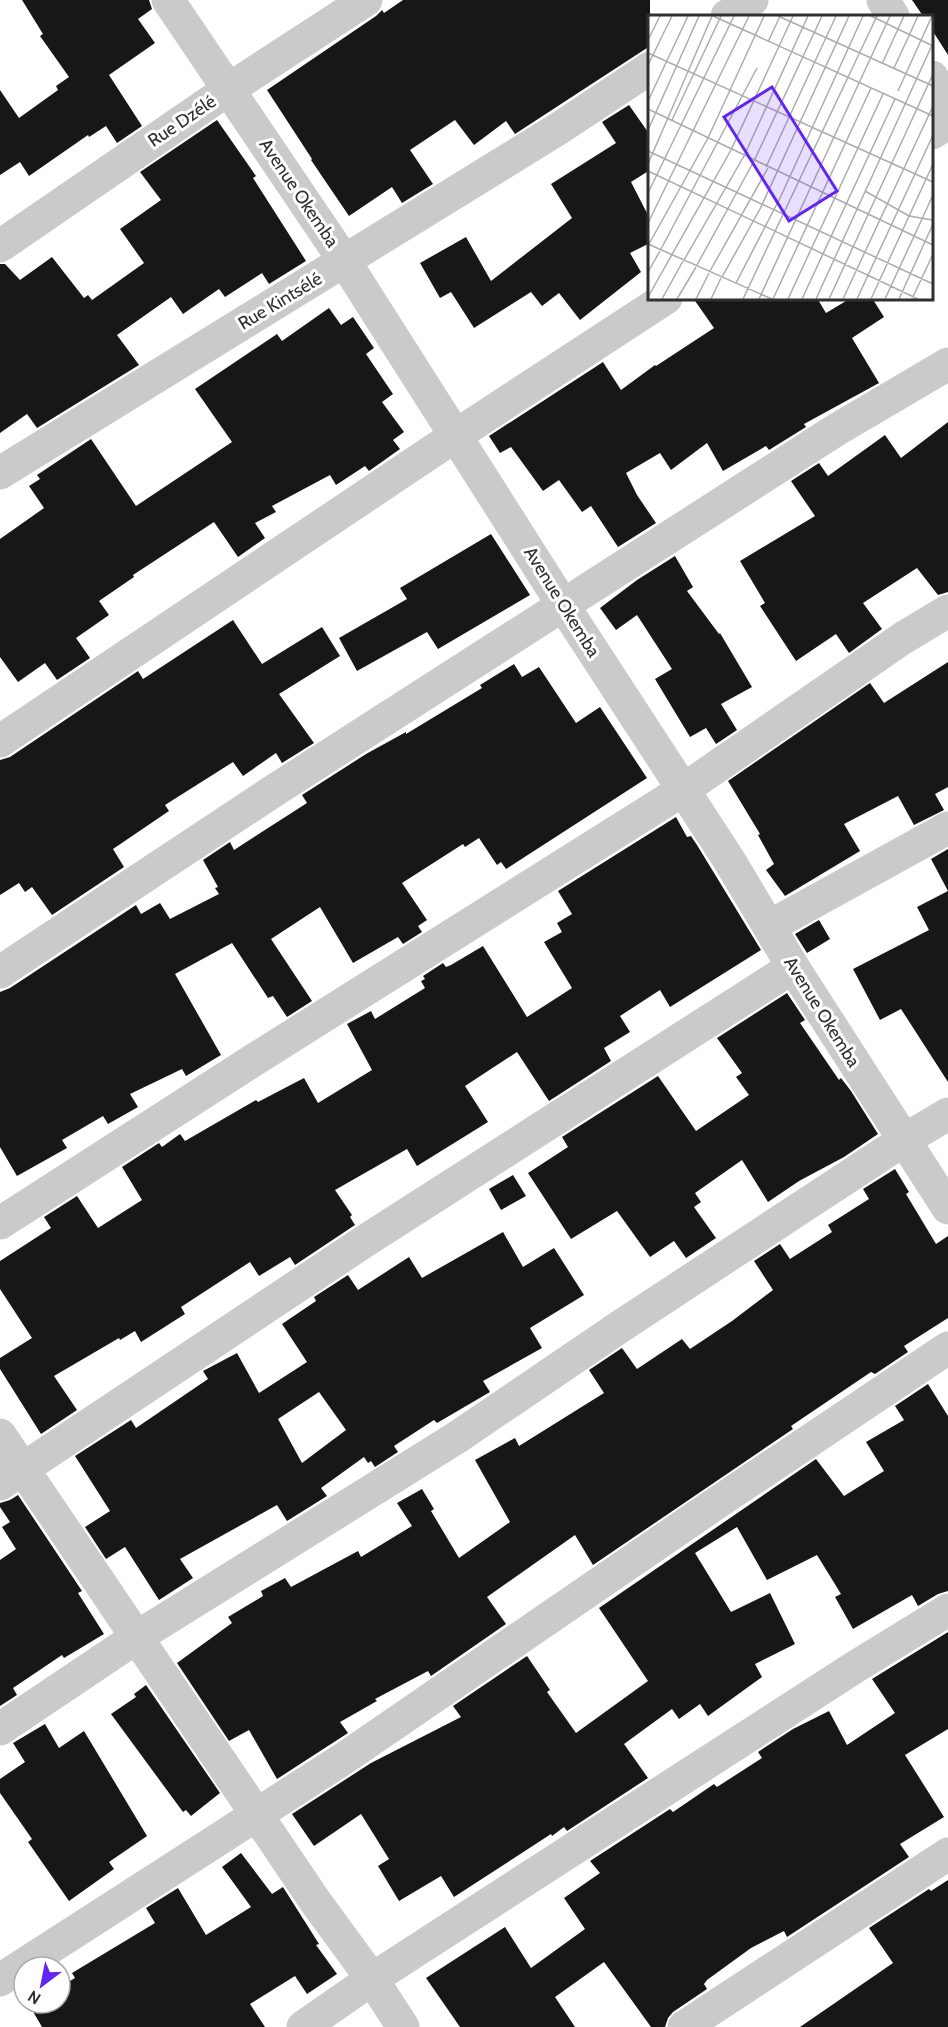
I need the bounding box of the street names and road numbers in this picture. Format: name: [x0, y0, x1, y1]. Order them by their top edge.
street label: Rue Dzélé: [144, 90, 220, 152]
street label: Avenue Okemba: [255, 135, 344, 252]
street label: Rue Kintsélé: [234, 267, 326, 335]
street label: Avenue Okemba: [519, 543, 605, 662]
street label: Avenue Okemba: [779, 953, 865, 1072]

